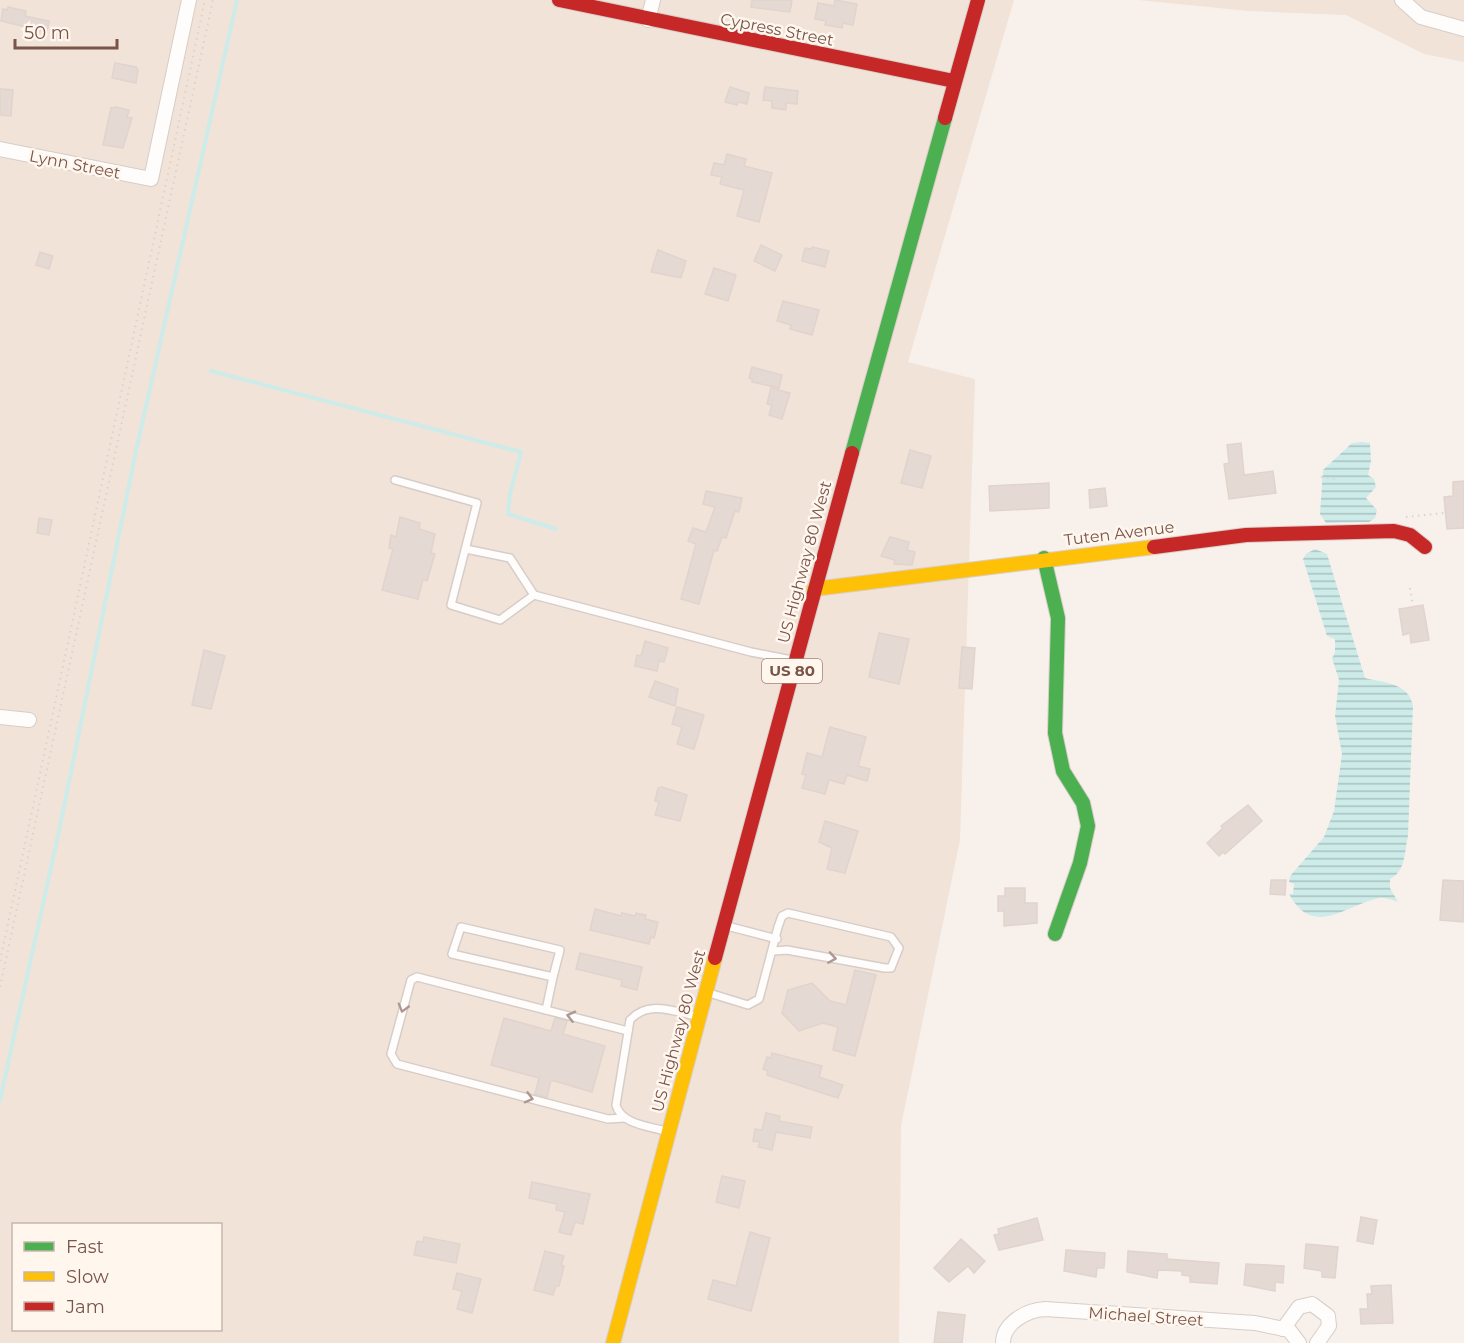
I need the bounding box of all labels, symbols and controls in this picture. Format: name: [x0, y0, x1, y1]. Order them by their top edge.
street label: Cypress Street: [719, 9, 836, 50]
scale bar: [15, 12, 117, 50]
text: 50 m: [24, 22, 70, 44]
street label: Lynn Street: [28, 146, 123, 183]
street label: US Highway 80 West: [774, 478, 835, 645]
street label: Tuten Avenue: [1063, 517, 1175, 550]
road number: US 80: [762, 659, 822, 683]
street label: US Highway 80 West: [648, 947, 709, 1114]
one-way arrow: [827, 951, 836, 963]
one-way arrow: [398, 1002, 410, 1013]
one-way arrow: [567, 1011, 577, 1024]
one-way arrow: [523, 1091, 533, 1103]
legend: [12, 1223, 222, 1331]
text: Fast: [66, 1236, 104, 1258]
text: Slow: [66, 1266, 109, 1288]
text: Jam: [65, 1296, 105, 1318]
street label: Michael Street: [1088, 1303, 1205, 1330]

